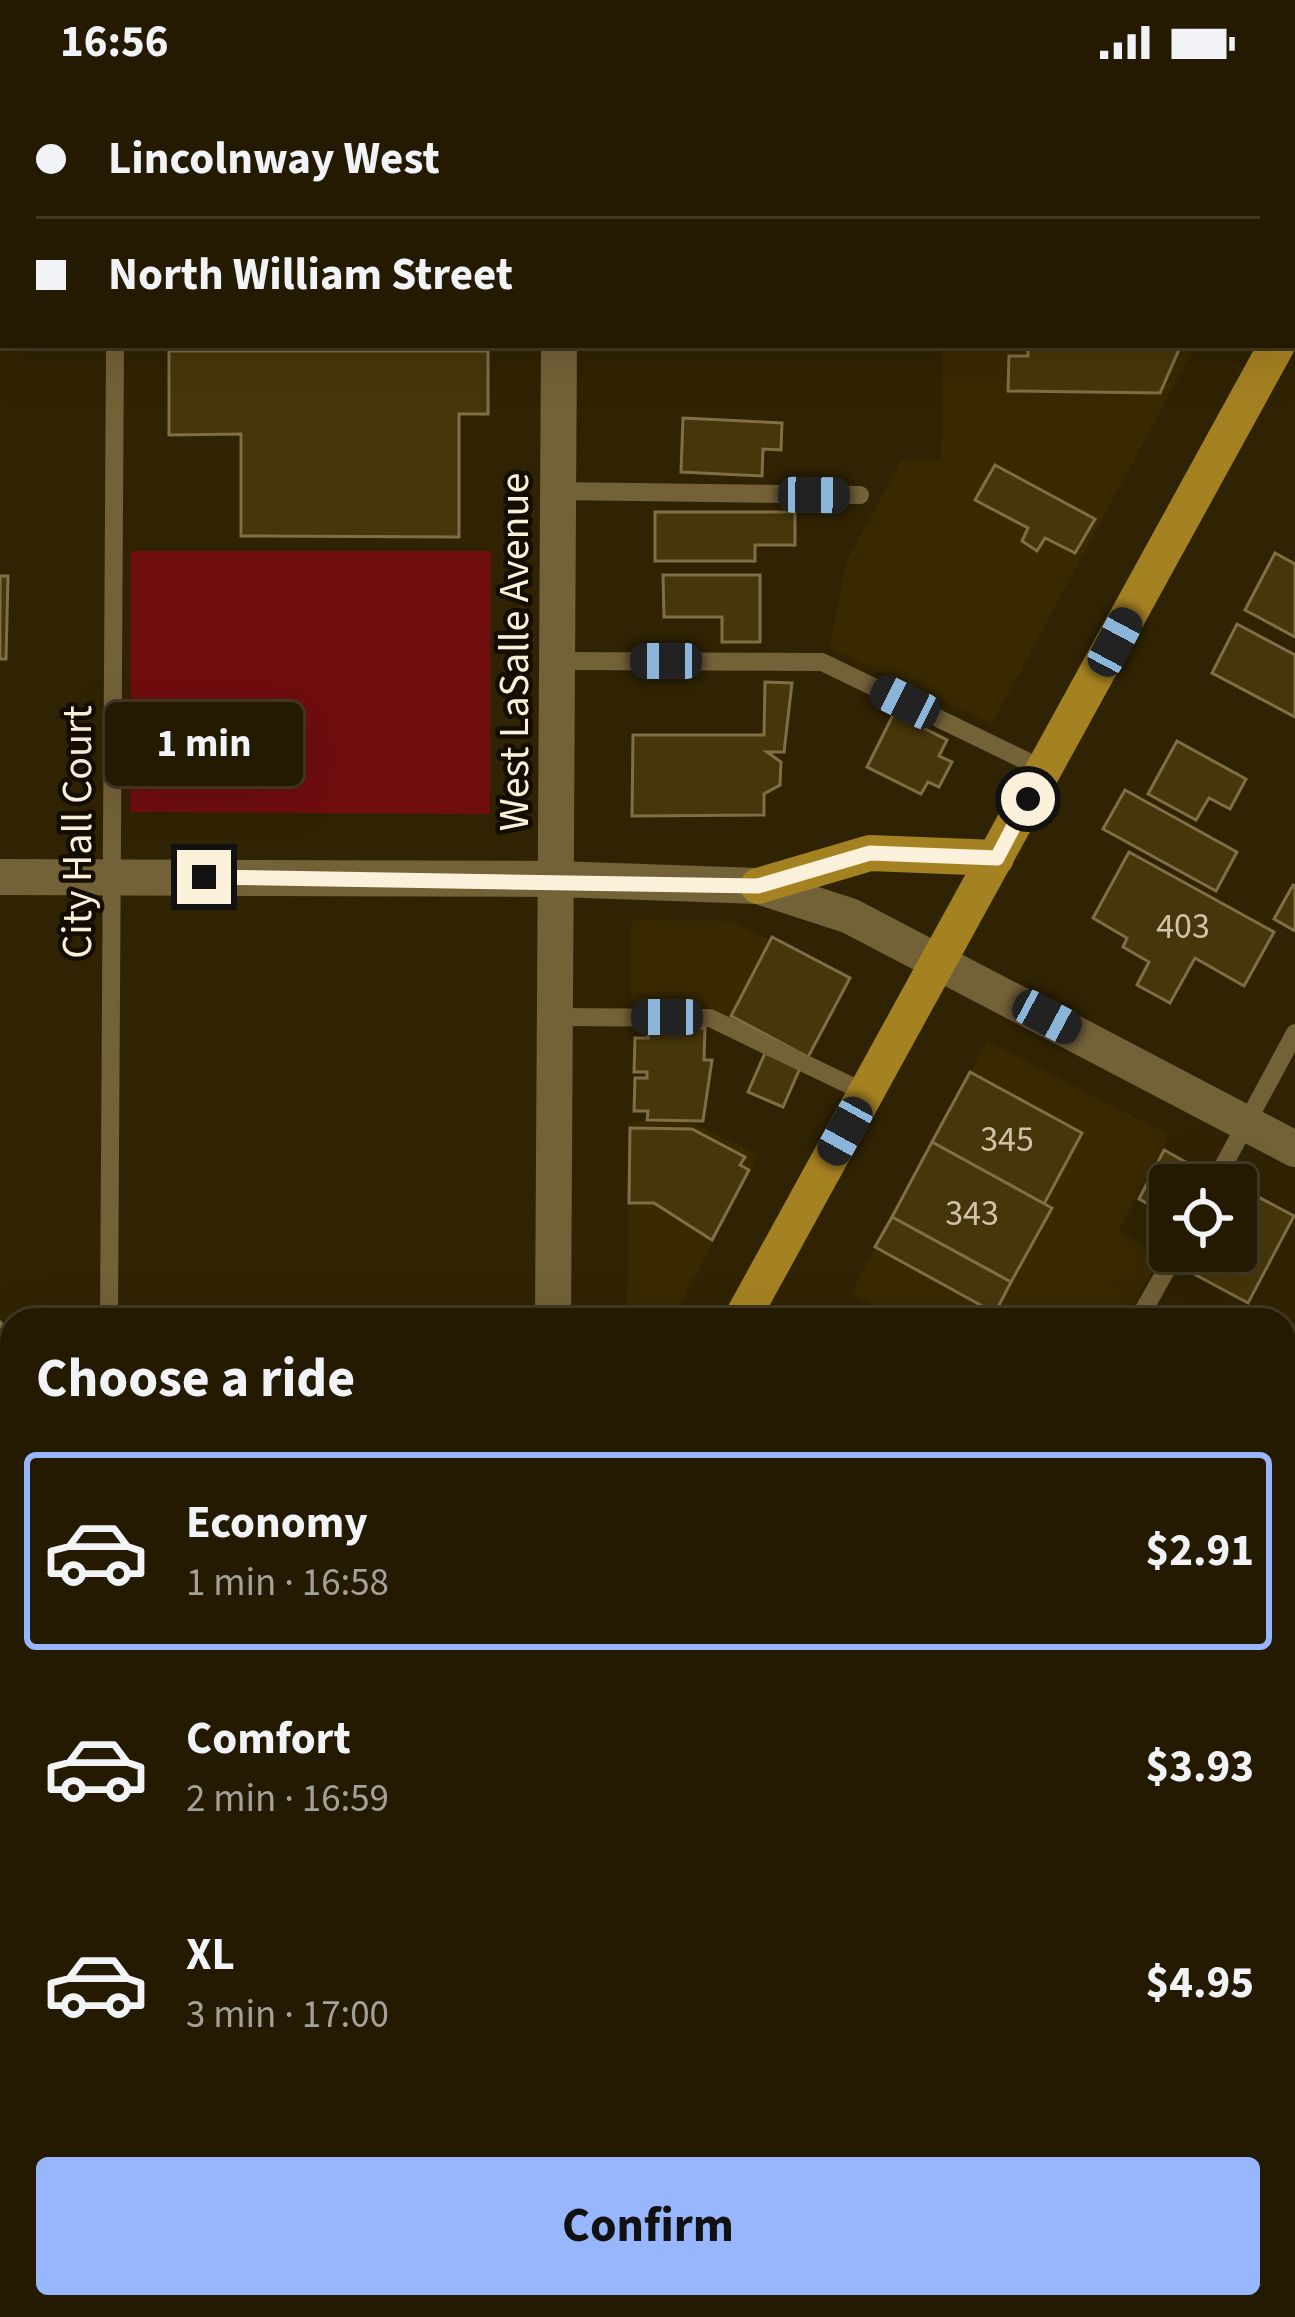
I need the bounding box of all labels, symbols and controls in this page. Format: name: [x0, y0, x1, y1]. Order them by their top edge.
text: 16:56: [60, 10, 169, 74]
text: Lincolnway West: [108, 127, 440, 191]
text: North William Street: [108, 243, 513, 307]
street label: West LaSalle Avenue: [485, 473, 545, 831]
car: [778, 476, 850, 514]
car: [1082, 602, 1148, 682]
car: [630, 643, 702, 679]
car: [865, 670, 945, 734]
callout: 1 min: [105, 703, 303, 787]
street label: City Hall Court: [48, 705, 108, 959]
text: 1 min: [157, 716, 251, 772]
route start: [1001, 772, 1055, 826]
route end: [177, 850, 231, 904]
house number: 403: [1156, 901, 1210, 952]
car: [1007, 984, 1087, 1050]
car: [631, 999, 703, 1035]
car: [812, 1091, 878, 1171]
house number: 345: [980, 1114, 1034, 1165]
map controls: [1149, 1164, 1257, 1272]
button: locate: [1149, 1164, 1257, 1272]
house number: 343: [945, 1188, 999, 1239]
text: Choose a ride: [36, 1341, 355, 1418]
text: Economy: [186, 1491, 368, 1555]
icon: car: [42, 1497, 150, 1605]
text: $2.91: [1145, 1519, 1254, 1583]
text: 1 min · 16:58: [186, 1555, 389, 1611]
text: Comfort: [186, 1707, 351, 1771]
icon: car: [42, 1713, 150, 1821]
text: $3.93: [1145, 1735, 1254, 1799]
text: 2 min · 16:59: [186, 1771, 389, 1827]
text: XL: [186, 1923, 235, 1987]
icon: car: [42, 1929, 150, 2037]
text: $4.95: [1145, 1951, 1254, 2015]
text: 3 min · 17:00: [186, 1987, 389, 2043]
button: Confirm: [36, 2157, 1260, 2295]

